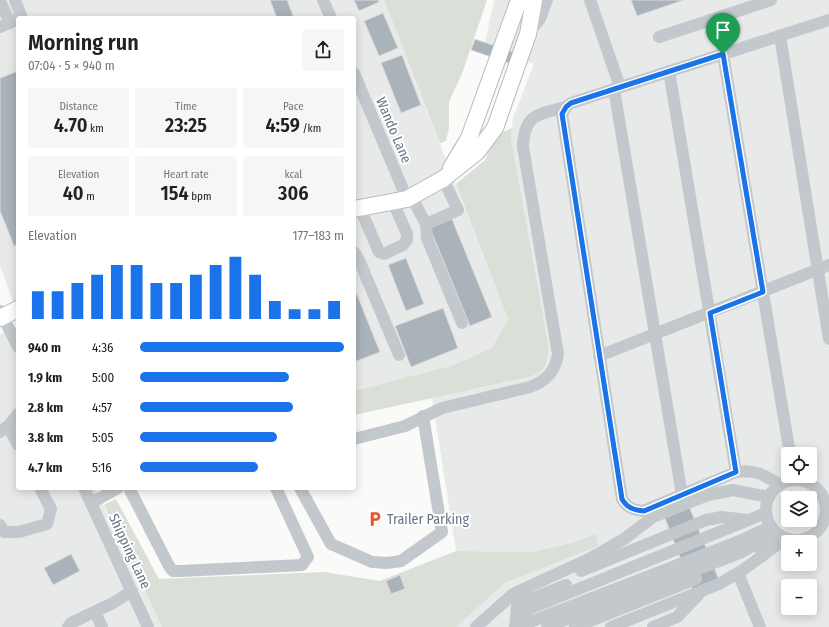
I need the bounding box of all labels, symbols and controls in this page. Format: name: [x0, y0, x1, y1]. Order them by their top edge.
pin: [706, 13, 740, 54]
icon: arrive: [712, 19, 734, 41]
text: Morning run: [28, 29, 139, 56]
button: share: [302, 29, 344, 71]
text: 07:04 · 5 × 940 m: [28, 58, 115, 73]
street label: Wando Lane: [372, 95, 415, 166]
text: Distance: [59, 100, 98, 113]
text: Time: [175, 100, 197, 113]
text: Pace: [283, 100, 304, 113]
text: 4.70: [54, 113, 87, 137]
text: 23:25: [165, 113, 207, 137]
text: 4:59: [265, 113, 300, 137]
text: km: [87, 122, 104, 135]
text: /km: [300, 122, 321, 135]
text: Elevation: [58, 168, 99, 181]
text: Heart rate: [163, 168, 209, 181]
text: kcal: [284, 168, 302, 181]
text: 40: [63, 181, 84, 205]
text: 154: [161, 181, 189, 205]
text: 306: [278, 181, 309, 205]
text: m: [84, 190, 95, 203]
text: bpm: [189, 190, 211, 203]
text: Elevation: [28, 228, 77, 243]
text: 177–183 m: [293, 228, 344, 243]
text: 940 m: [28, 340, 61, 355]
text: 4:36: [92, 340, 113, 355]
text: 1.9 km: [28, 370, 62, 385]
text: 5:00: [92, 370, 114, 385]
text: 2.8 km: [28, 400, 63, 415]
text: 4:57: [92, 400, 112, 415]
text: 3.8 km: [28, 430, 63, 445]
text: 5:05: [92, 430, 113, 445]
map controls: [781, 447, 817, 615]
button: locate: [781, 447, 817, 483]
text: 4.7 km: [28, 460, 62, 475]
text: 5:16: [92, 460, 112, 475]
button: layers: [781, 491, 817, 527]
parking icon: Trailer Parking: [366, 510, 384, 528]
street label: Shipping Lane: [105, 511, 154, 591]
place label: Trailer Parking: [387, 511, 469, 528]
button: +: [781, 535, 817, 571]
button: −: [781, 579, 817, 615]

